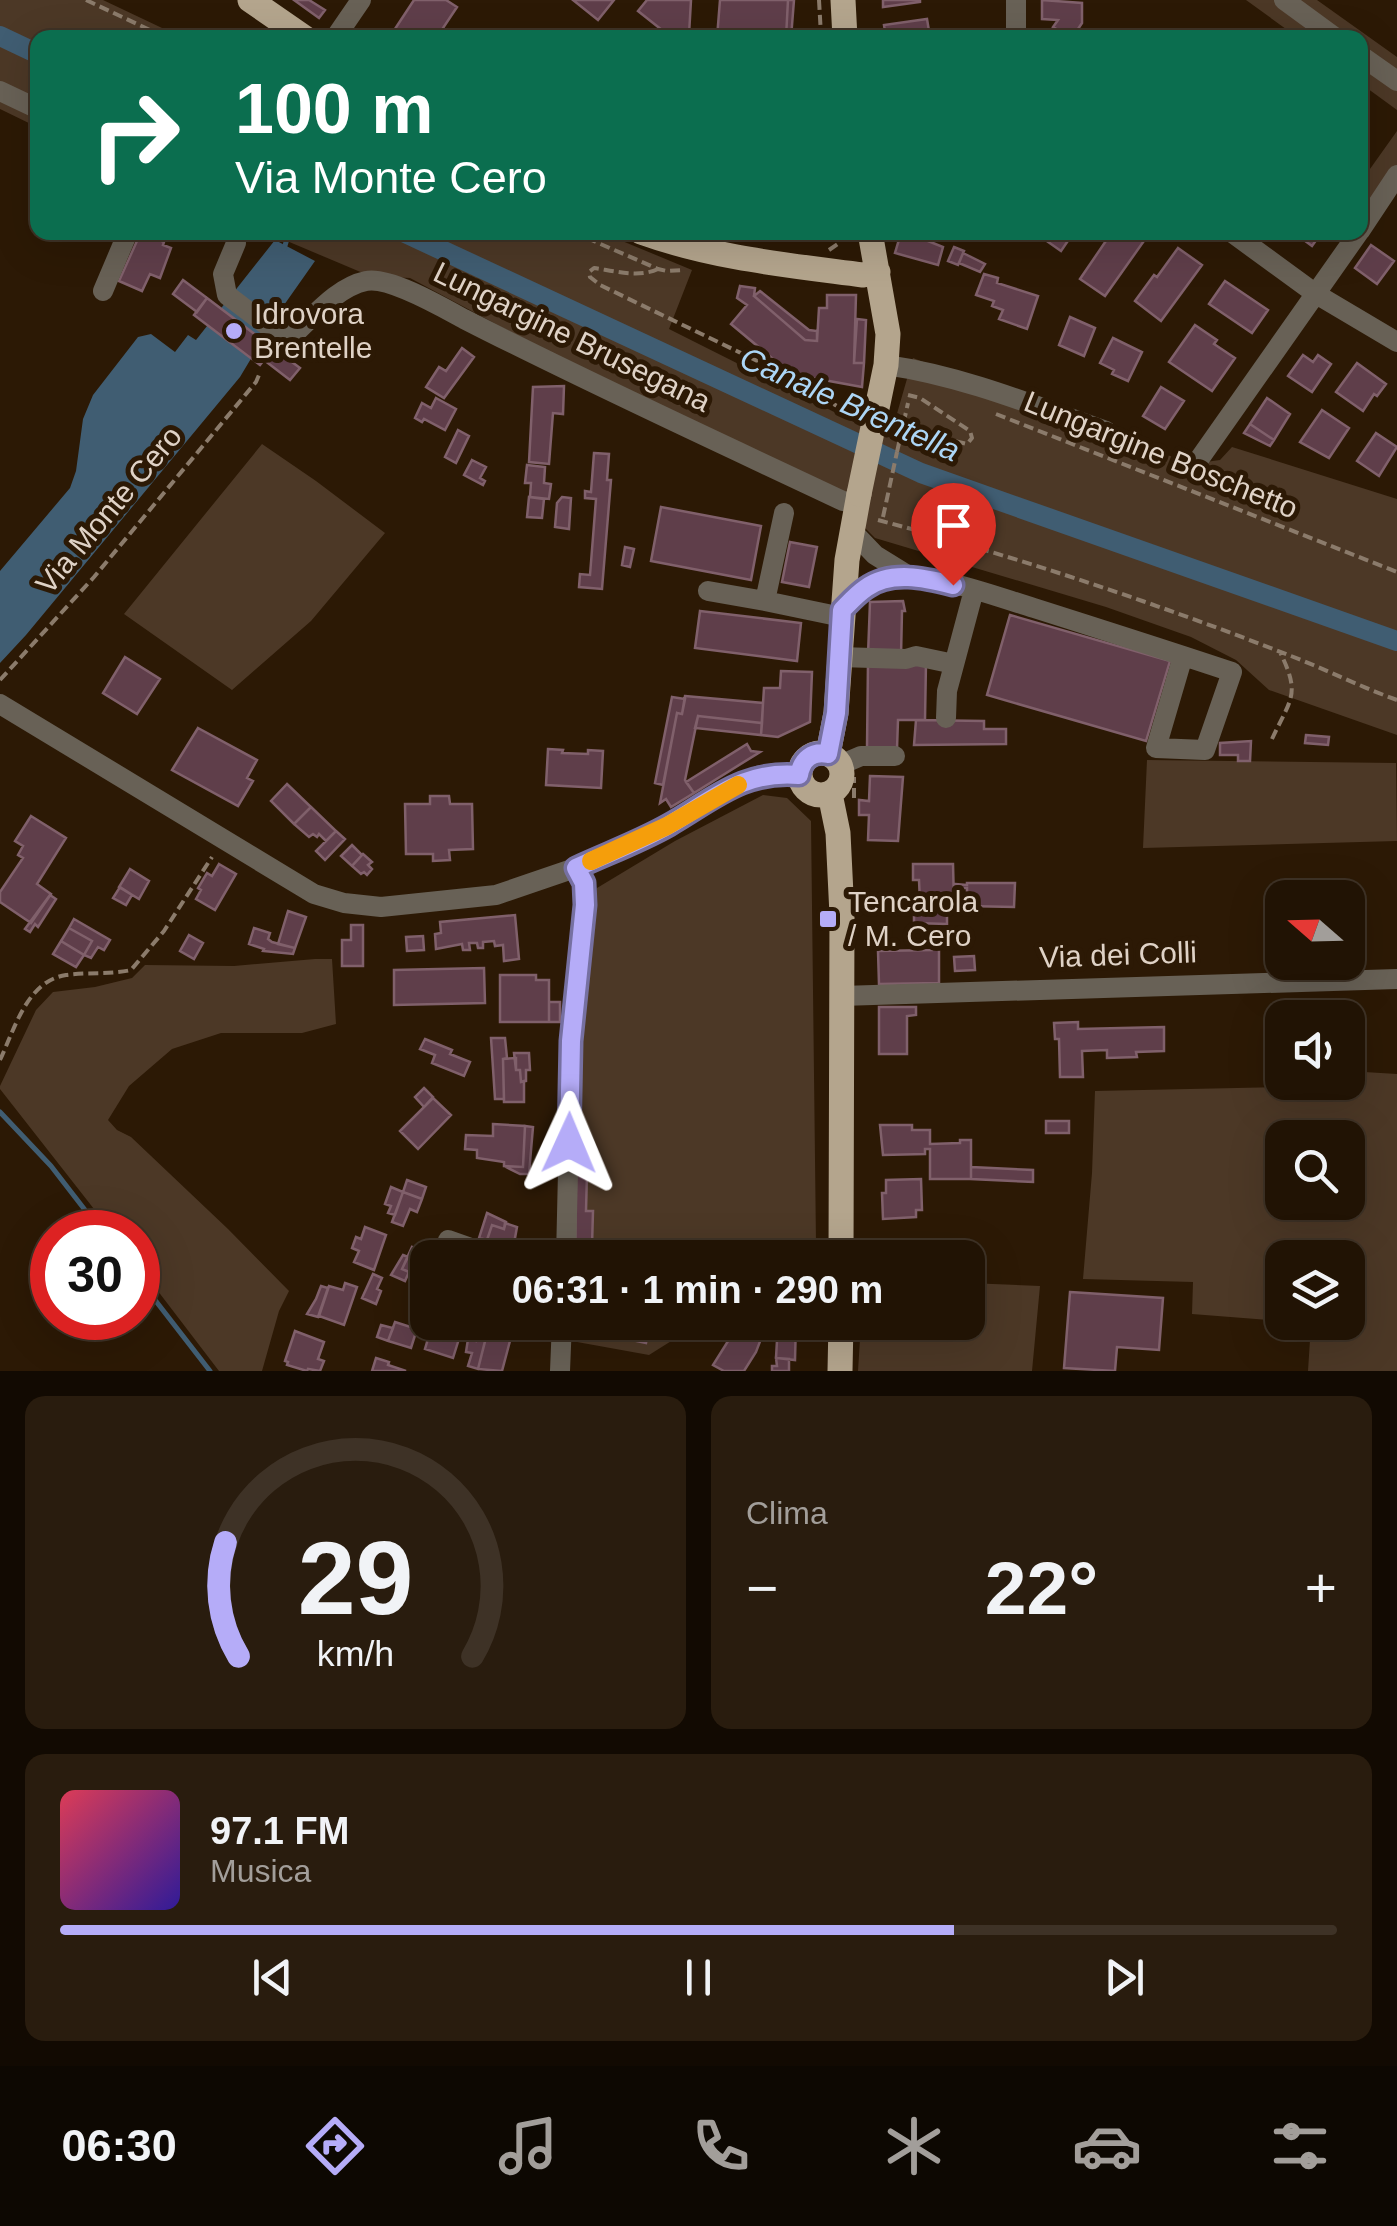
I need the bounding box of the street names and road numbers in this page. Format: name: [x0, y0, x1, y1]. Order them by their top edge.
street label: Lungargine Brusegana: [429, 255, 716, 418]
street label: Lungargine Boschetto: [1020, 385, 1303, 525]
street label: Via Monte Cero: [29, 419, 188, 600]
street label: Via dei Colli: [1039, 935, 1197, 974]

